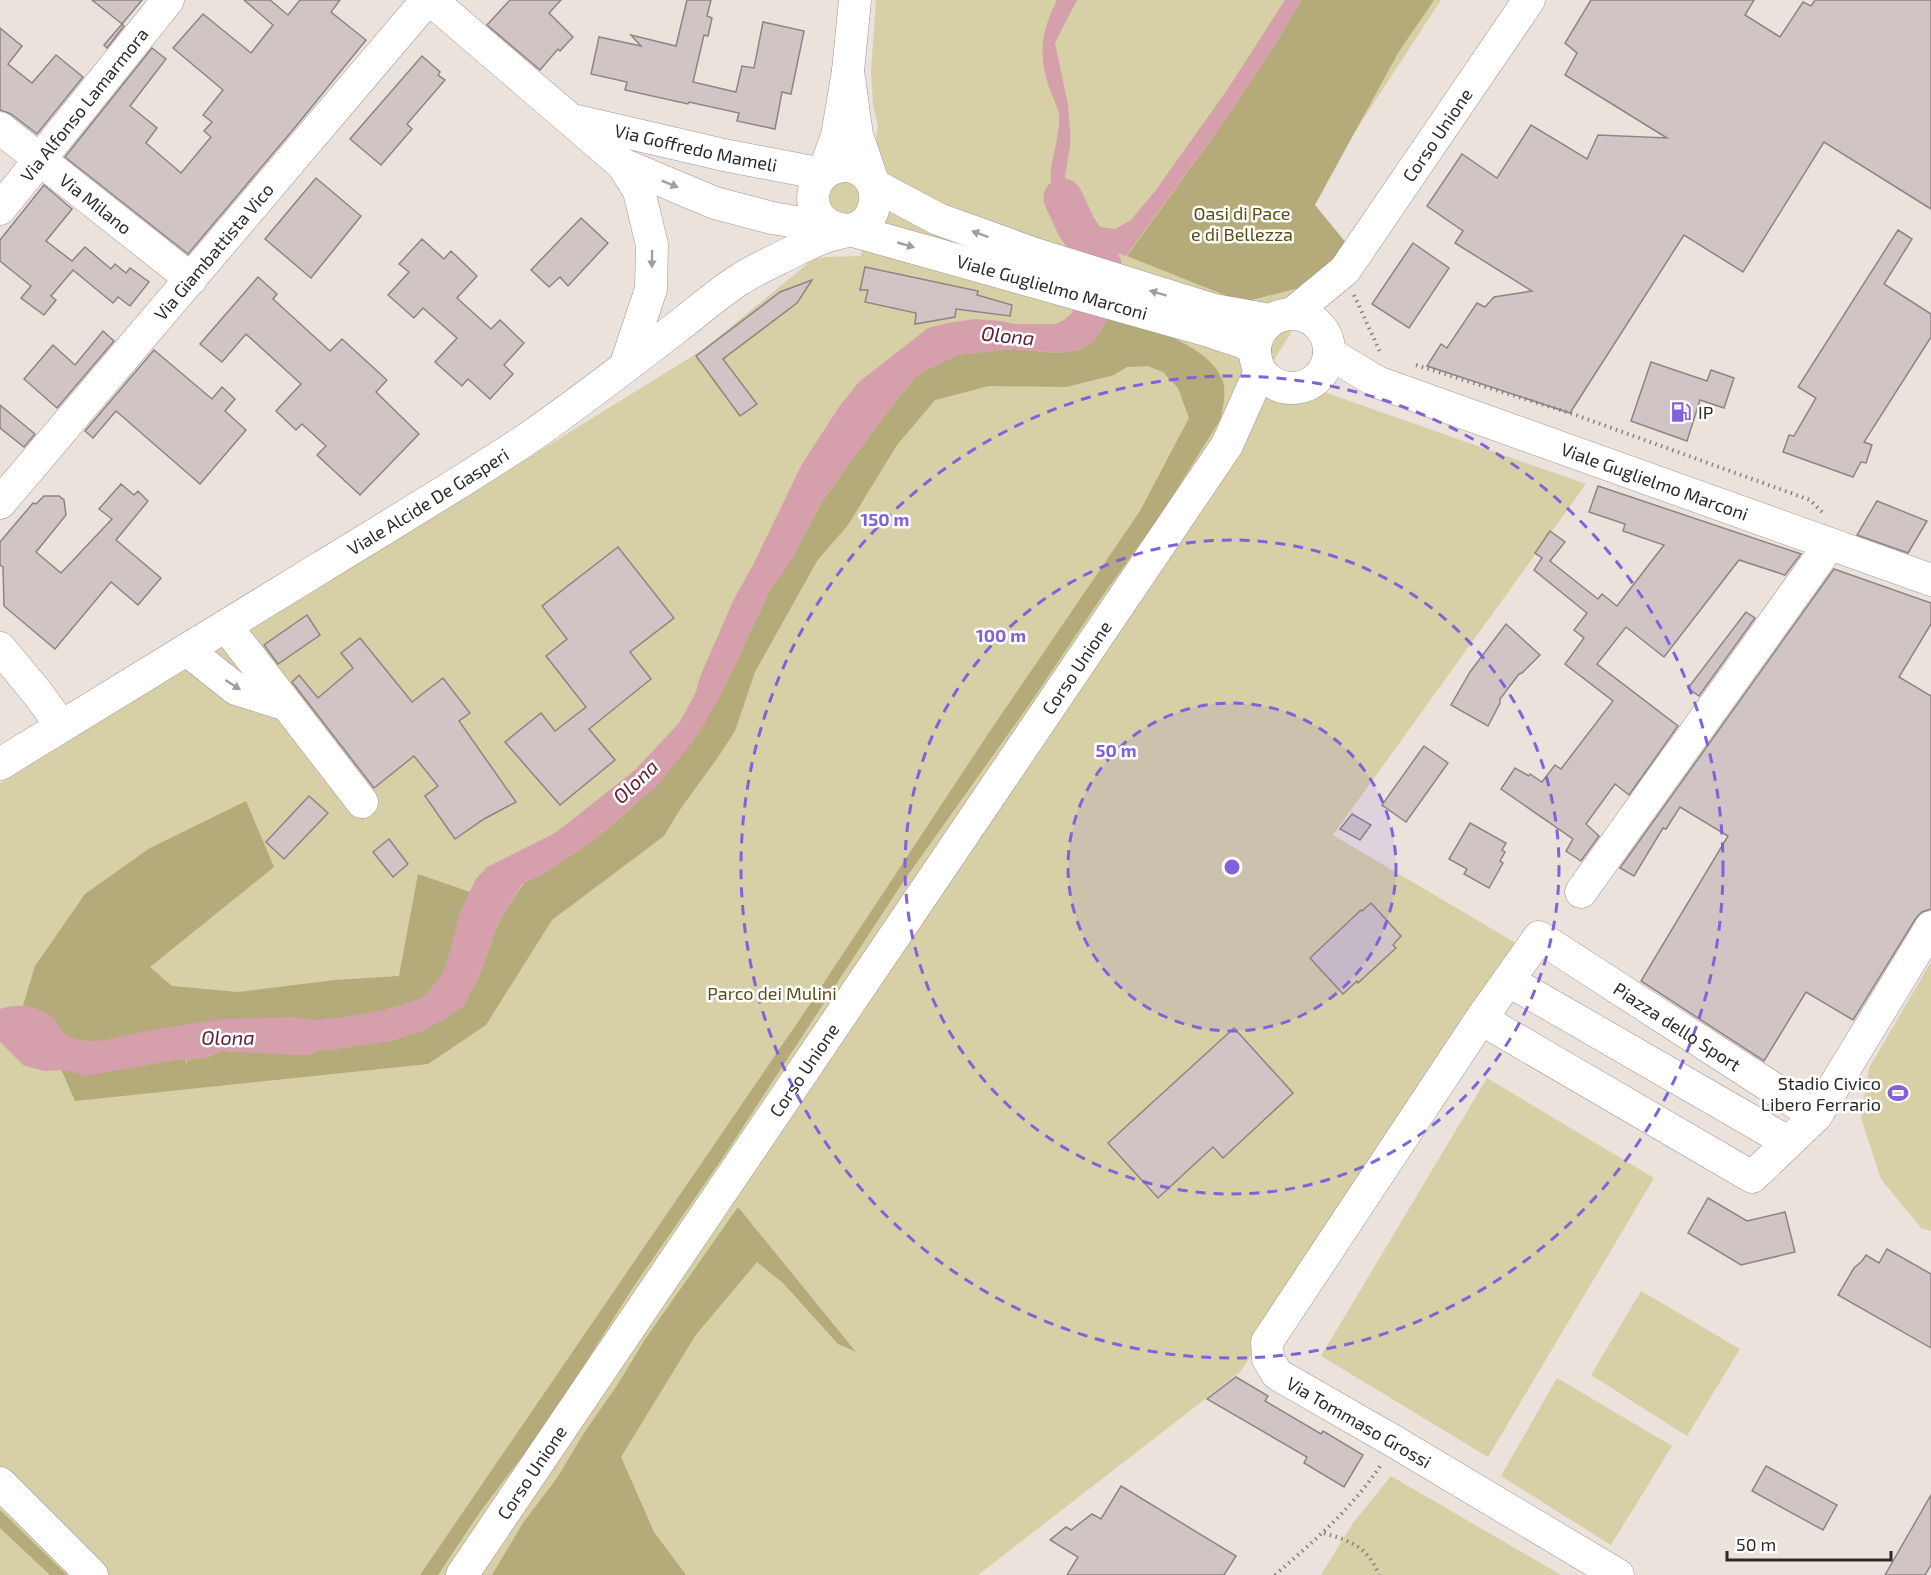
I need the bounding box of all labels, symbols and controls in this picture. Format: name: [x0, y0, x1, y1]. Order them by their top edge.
street label: Via Alfonso Lamarmora: [15, 23, 152, 186]
street label: Corso Unione: [1397, 84, 1477, 186]
street label: Via Goffredo Mameli: [612, 119, 779, 176]
street label: Via Milano: [55, 169, 136, 239]
street label: Via Giambattista Vico: [149, 178, 278, 324]
one-way arrow: [661, 179, 679, 189]
park label: Oasi di Pace e di Bellezza: [1191, 202, 1293, 245]
one-way arrow: [971, 229, 989, 238]
one-way arrow: [897, 241, 915, 251]
one-way arrow: [647, 249, 657, 268]
street label: Viale Guglielmo Marconi: [954, 249, 1150, 324]
one-way arrow: [1149, 287, 1167, 297]
water label: Olona: [980, 320, 1036, 350]
fuel station icon: IP: [1669, 400, 1693, 424]
place label: IP: [1698, 401, 1713, 423]
street label: Viale Guglielmo Marconi: [1558, 438, 1751, 525]
street label: Viale Alcide De Gasperi: [343, 443, 513, 560]
text: 150 m: [861, 508, 909, 530]
street label: Corso Unione: [1037, 616, 1116, 718]
text: 100 m: [976, 624, 1026, 646]
one-way arrow: [224, 680, 241, 691]
text: 50 m: [1095, 739, 1137, 761]
water label: Olona: [607, 754, 663, 808]
centre of rings: [1222, 857, 1242, 877]
street label: Piazza dello Sport: [1610, 977, 1745, 1076]
park label: Parco dei Mulini: [707, 982, 837, 1004]
street label: Corso Unione: [764, 1019, 843, 1121]
water label: Olona: [201, 1025, 255, 1049]
place label: Stadio Civico Libero Ferrario: [1761, 1072, 1881, 1115]
sports icon: Stadio Civico Libero Ferrario: [1886, 1081, 1910, 1105]
street label: Via Tommaso Grossi: [1283, 1372, 1435, 1472]
street label: Corso Unione: [492, 1421, 571, 1523]
scale bar: [1727, 1524, 1890, 1562]
text: 50 m: [1736, 1533, 1776, 1555]

